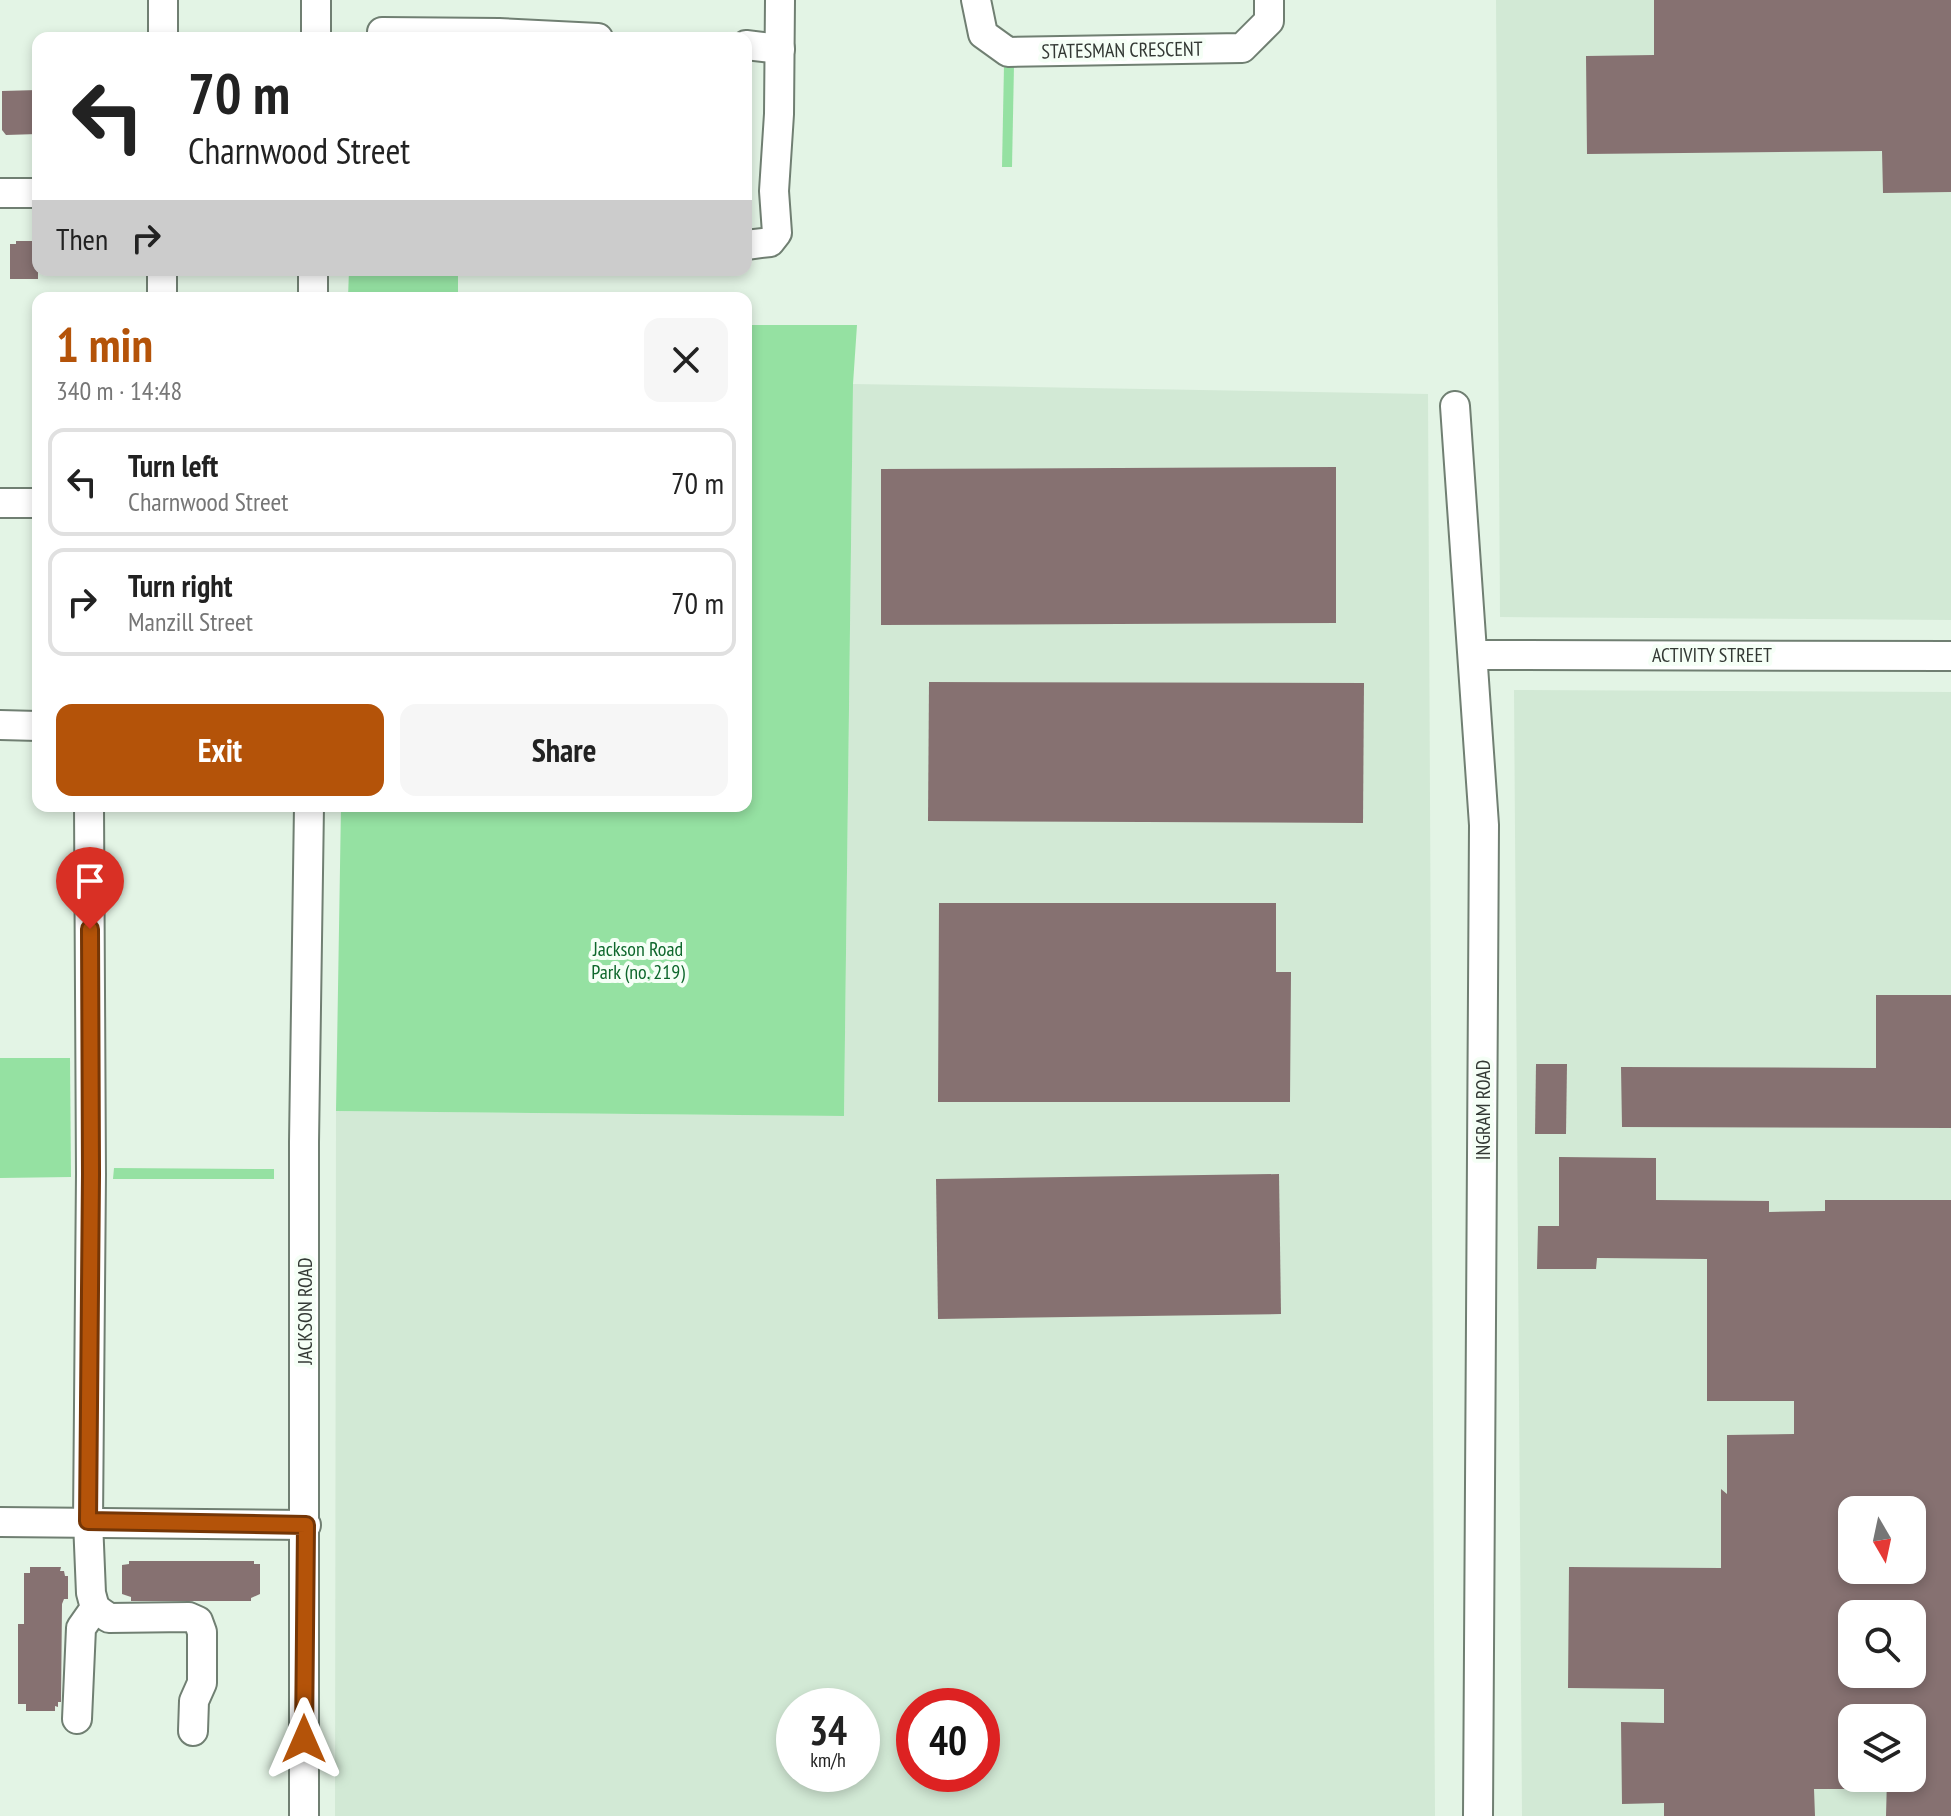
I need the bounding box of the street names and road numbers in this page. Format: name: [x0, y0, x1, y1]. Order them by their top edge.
street label: STATESMAN CRESCENT: [1041, 36, 1203, 64]
street label: ACTIVITY STREET: [1652, 642, 1772, 668]
street label: INGRAM ROAD: [1470, 1060, 1496, 1160]
street label: JACKSON ROAD: [292, 1258, 318, 1365]

